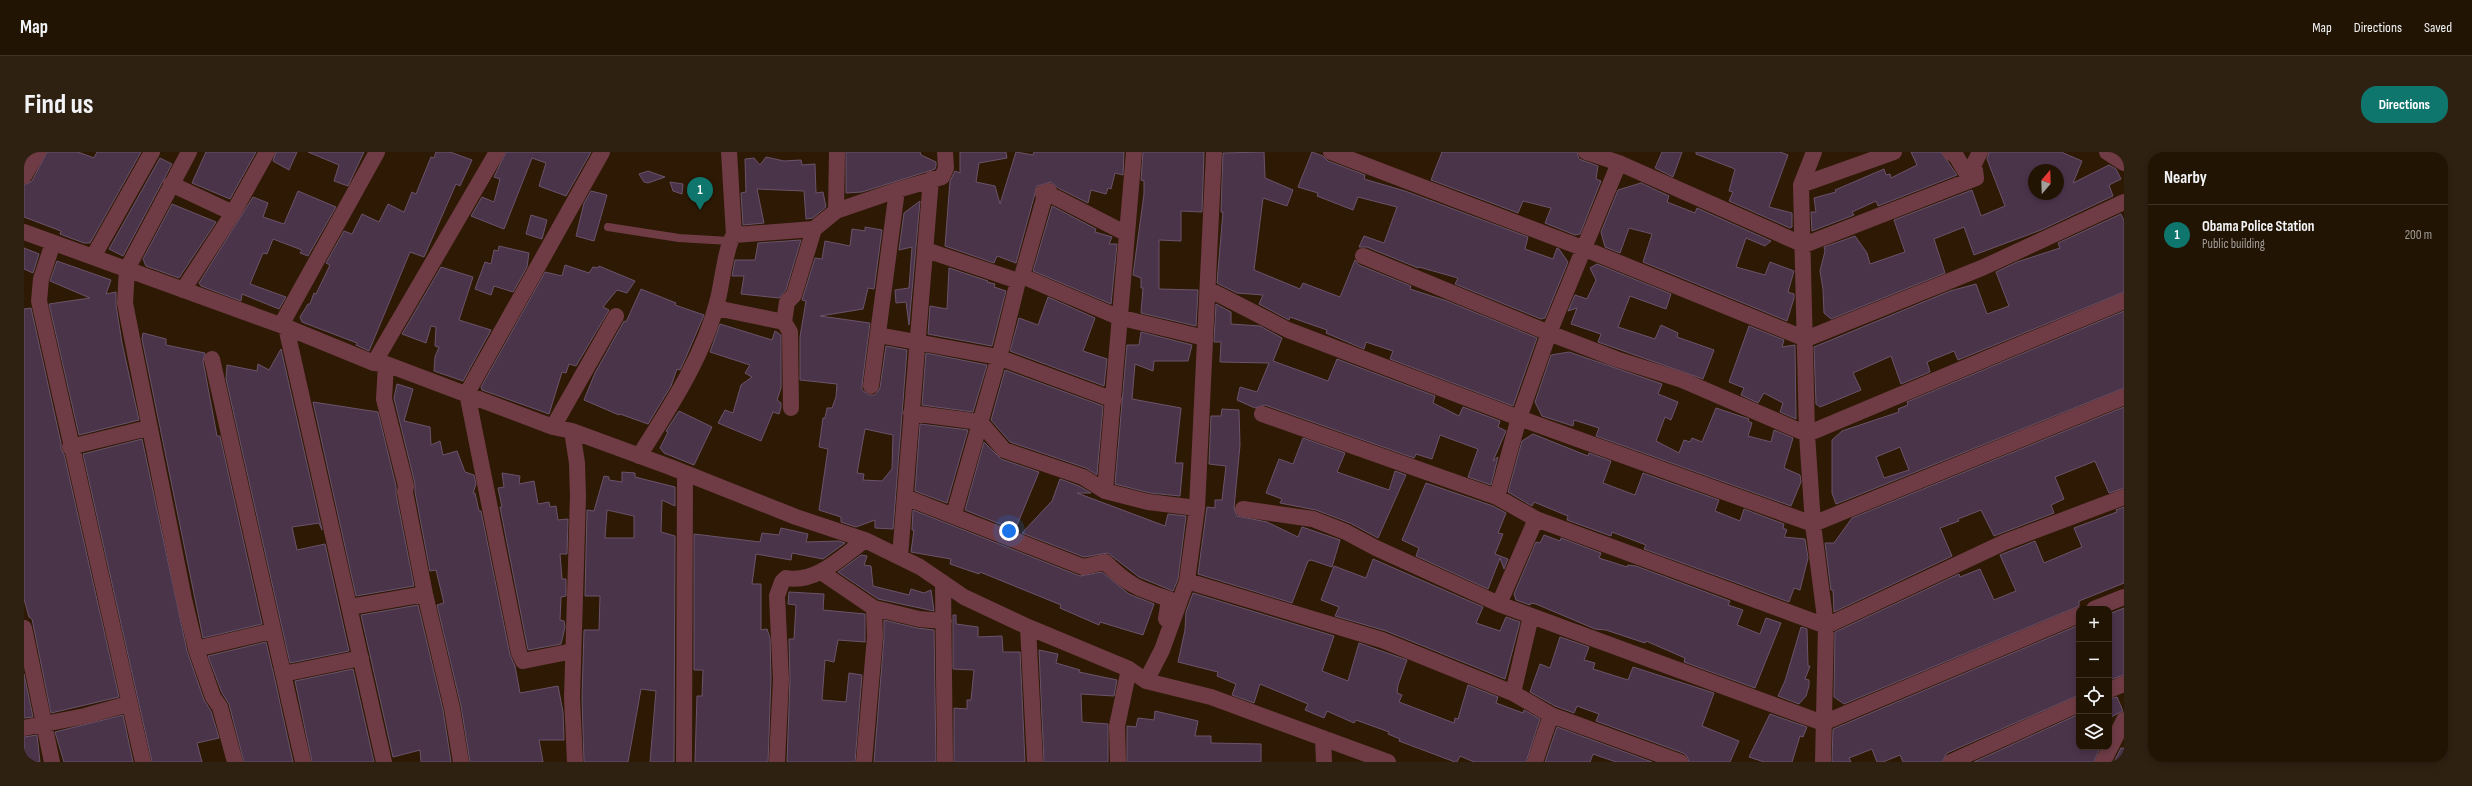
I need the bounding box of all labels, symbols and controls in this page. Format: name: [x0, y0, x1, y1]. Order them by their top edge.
text: Map: [20, 16, 48, 39]
text: Map: [2312, 19, 2332, 36]
text: Directions: [2354, 19, 2402, 36]
text: Saved: [2424, 19, 2452, 36]
button: Directions: [2361, 86, 2448, 123]
text: Find us: [24, 88, 93, 121]
north arrow: [2028, 164, 2064, 200]
text: Nearby: [2164, 168, 2207, 188]
pin: 1: [687, 177, 713, 210]
text: Obama Police Station: [2202, 217, 2315, 236]
text: 1: [2174, 227, 2180, 243]
text: 200 m: [2405, 227, 2432, 243]
text: Public building: [2202, 236, 2265, 252]
your location: [999, 521, 1019, 541]
map controls: [2076, 606, 2112, 750]
button: +: [2076, 606, 2112, 642]
button: −: [2076, 642, 2112, 678]
button: locate: [2076, 678, 2112, 714]
button: layers: [2076, 714, 2112, 750]

